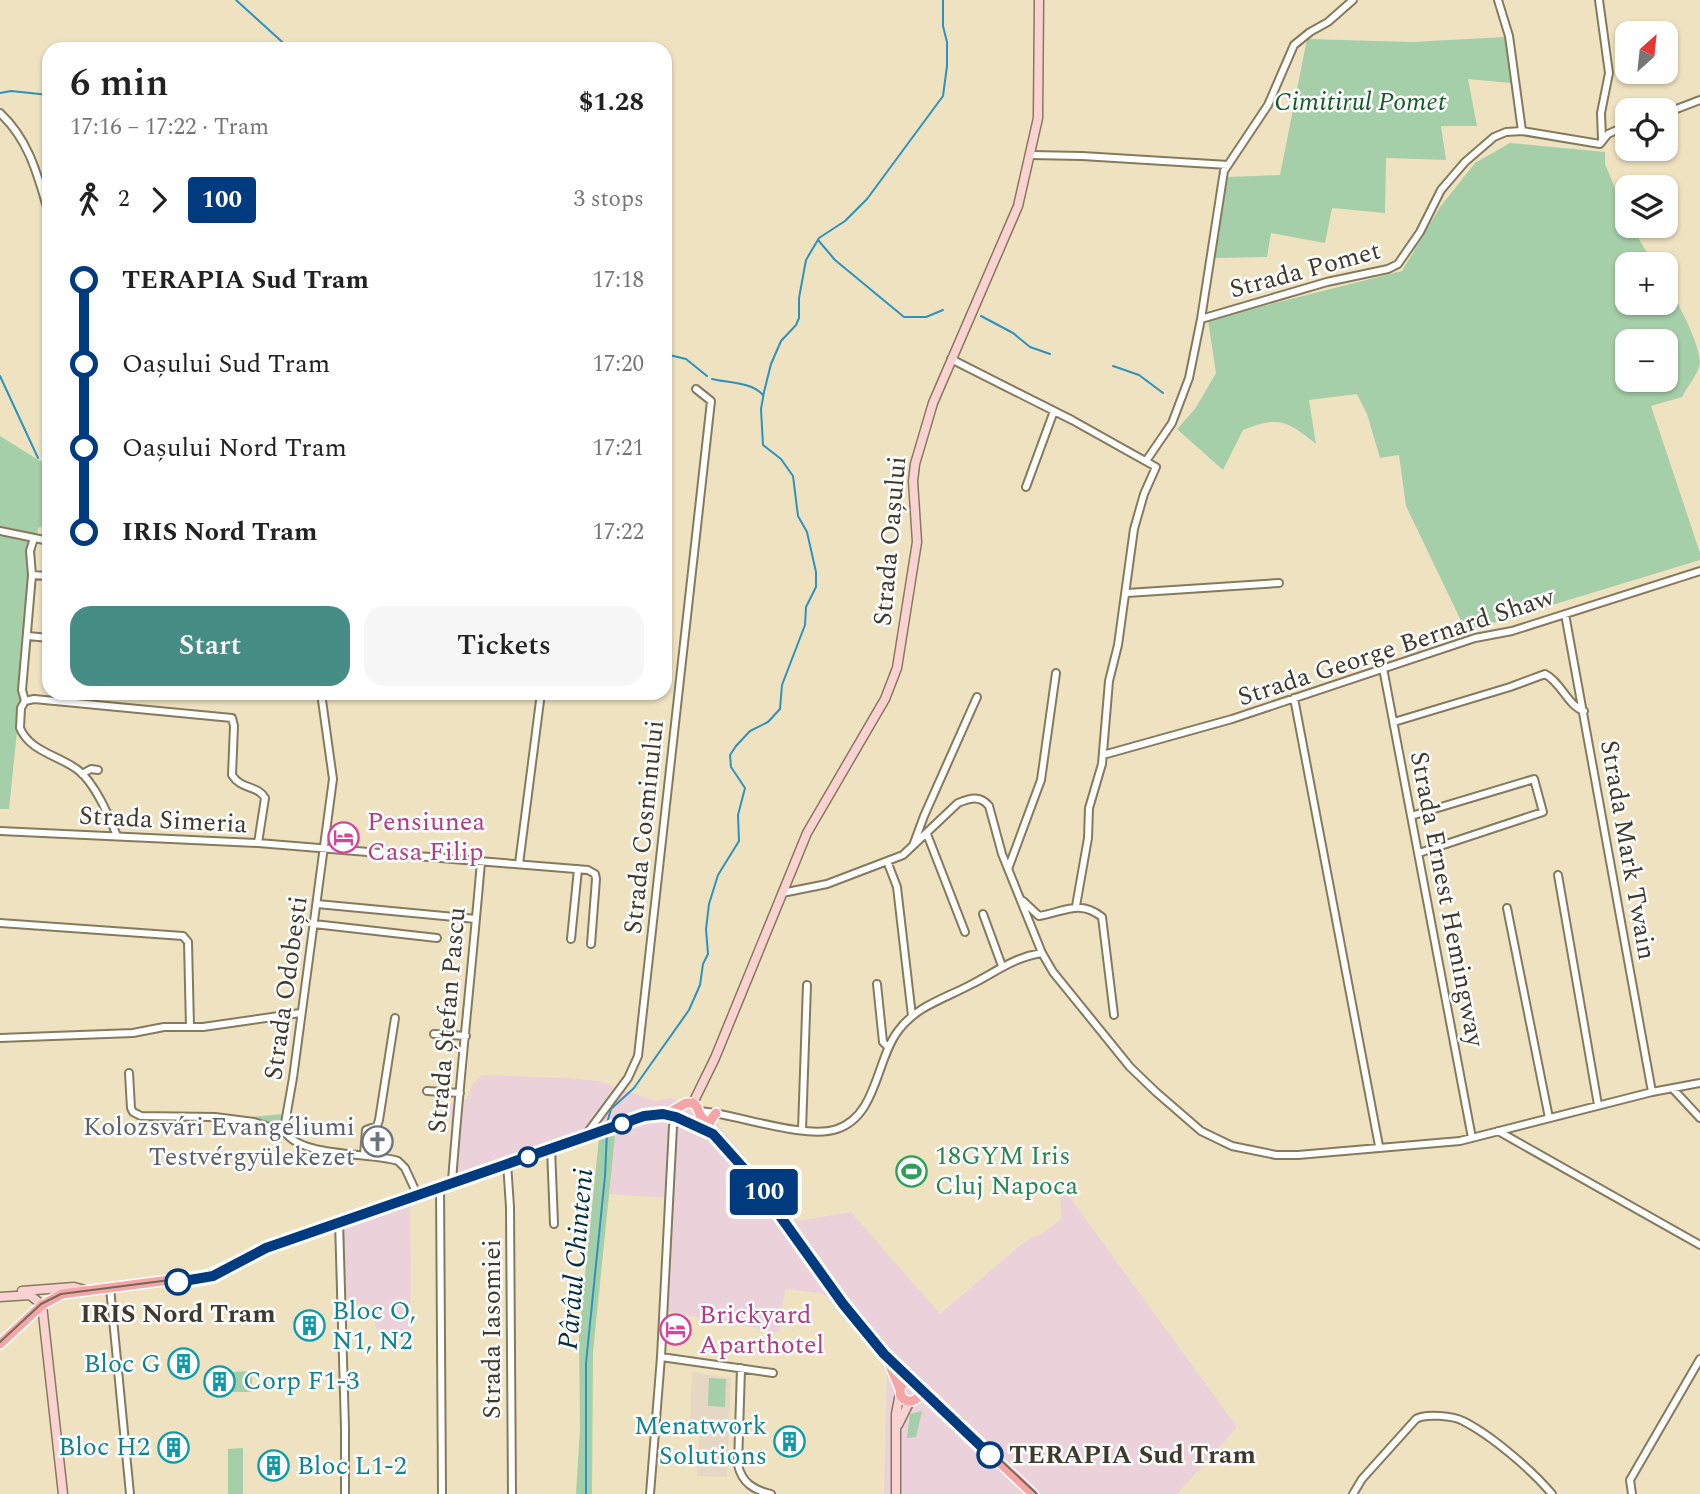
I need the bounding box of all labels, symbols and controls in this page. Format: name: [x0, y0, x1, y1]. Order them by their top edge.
north arrow: [1615, 21, 1678, 84]
map controls: [1615, 21, 1678, 392]
text: 6 min: [70, 55, 169, 113]
text: $1.28: [579, 82, 644, 122]
park label: Cimitirul Pomet: [1274, 82, 1447, 122]
button: locate: [1615, 98, 1678, 161]
text: 17:16 – 17:22 · Tram: [70, 110, 269, 145]
button: layers: [1615, 175, 1678, 238]
icon: walk: [70, 181, 108, 219]
icon: forward: [140, 181, 178, 219]
text: 2: [118, 182, 130, 217]
text: 100: [202, 182, 242, 218]
text: 3 stops: [574, 182, 644, 217]
street label: Strada Pomet: [1225, 231, 1385, 309]
button: +: [1615, 252, 1678, 315]
text: TERAPIA Sud Tram: [122, 260, 369, 300]
text: 17:18: [592, 263, 644, 298]
button: −: [1615, 329, 1678, 392]
text: Oașului Sud Tram: [122, 344, 330, 384]
text: 17:20: [592, 347, 644, 382]
text: Oașului Nord Tram: [122, 428, 347, 468]
text: 17:21: [592, 431, 644, 466]
street label: Strada Oașului: [863, 454, 917, 628]
text: IRIS Nord Tram: [122, 512, 317, 552]
text: 17:22: [592, 515, 644, 550]
street label: Strada George Bernard Shaw: [1232, 576, 1561, 717]
button: Start: [70, 606, 350, 686]
button: Tickets: [364, 606, 644, 686]
street label: Strada Cosminului: [613, 718, 675, 936]
street label: Strada Mark Twain: [1589, 737, 1667, 963]
street label: Strada Ernest Hemingway: [1399, 748, 1496, 1052]
street label: Strada Simeria: [78, 796, 249, 844]
place label: Pensiunea Casa Filip: [367, 802, 486, 872]
hotel icon: Pensiunea Casa Filip: [327, 820, 361, 854]
street label: Strada Odobești: [253, 893, 319, 1083]
street label: Strada Ștefan Pascu: [417, 905, 477, 1135]
place label: Kolozsvári Evangéliumi Testvérgyülekezet: [83, 1107, 355, 1177]
unlabelled marker: [612, 1114, 632, 1134]
church icon: Kolozsvári Evangéliumi Testvérgyülekezet: [361, 1125, 395, 1159]
place label: 18GYM Iris Cluj Napoca: [935, 1136, 1078, 1206]
unlabelled marker: [518, 1147, 538, 1167]
sports icon: 18GYM Iris Cluj Napoca: [895, 1154, 929, 1188]
water label: Pârâul Chinteni: [547, 1166, 605, 1352]
line badge: 100: [724, 1169, 804, 1215]
text: 100: [744, 1174, 784, 1210]
street label: Strada Iasomiei: [472, 1239, 512, 1419]
marker: IRIS Nord Tram: [165, 1269, 191, 1295]
place label: Bloc O, N1, N2: [332, 1291, 416, 1361]
place label: IRIS Nord Tram: [80, 1294, 276, 1334]
place label: Brickyard Aparthotel: [699, 1295, 824, 1365]
building icon: Bloc O, N1, N2: [292, 1309, 326, 1343]
hotel icon: Brickyard Aparthotel: [659, 1313, 693, 1347]
place label: Bloc G: [83, 1344, 161, 1384]
building icon: Bloc G: [167, 1347, 201, 1381]
place label: Corp F1-3: [243, 1361, 359, 1401]
building icon: Corp F1-3: [203, 1364, 237, 1398]
place label: Menatwork Solutions: [634, 1406, 767, 1476]
building icon: Menatwork Solutions: [773, 1424, 807, 1458]
place label: Bloc H2: [58, 1427, 150, 1467]
building icon: Bloc H2: [156, 1430, 190, 1464]
place label: TERAPIA Sud Tram: [1009, 1435, 1256, 1475]
marker: TERAPIA Sud Tram: [977, 1442, 1003, 1468]
place label: Bloc L1-2: [297, 1446, 407, 1486]
building icon: Bloc L1-2: [257, 1449, 291, 1483]

